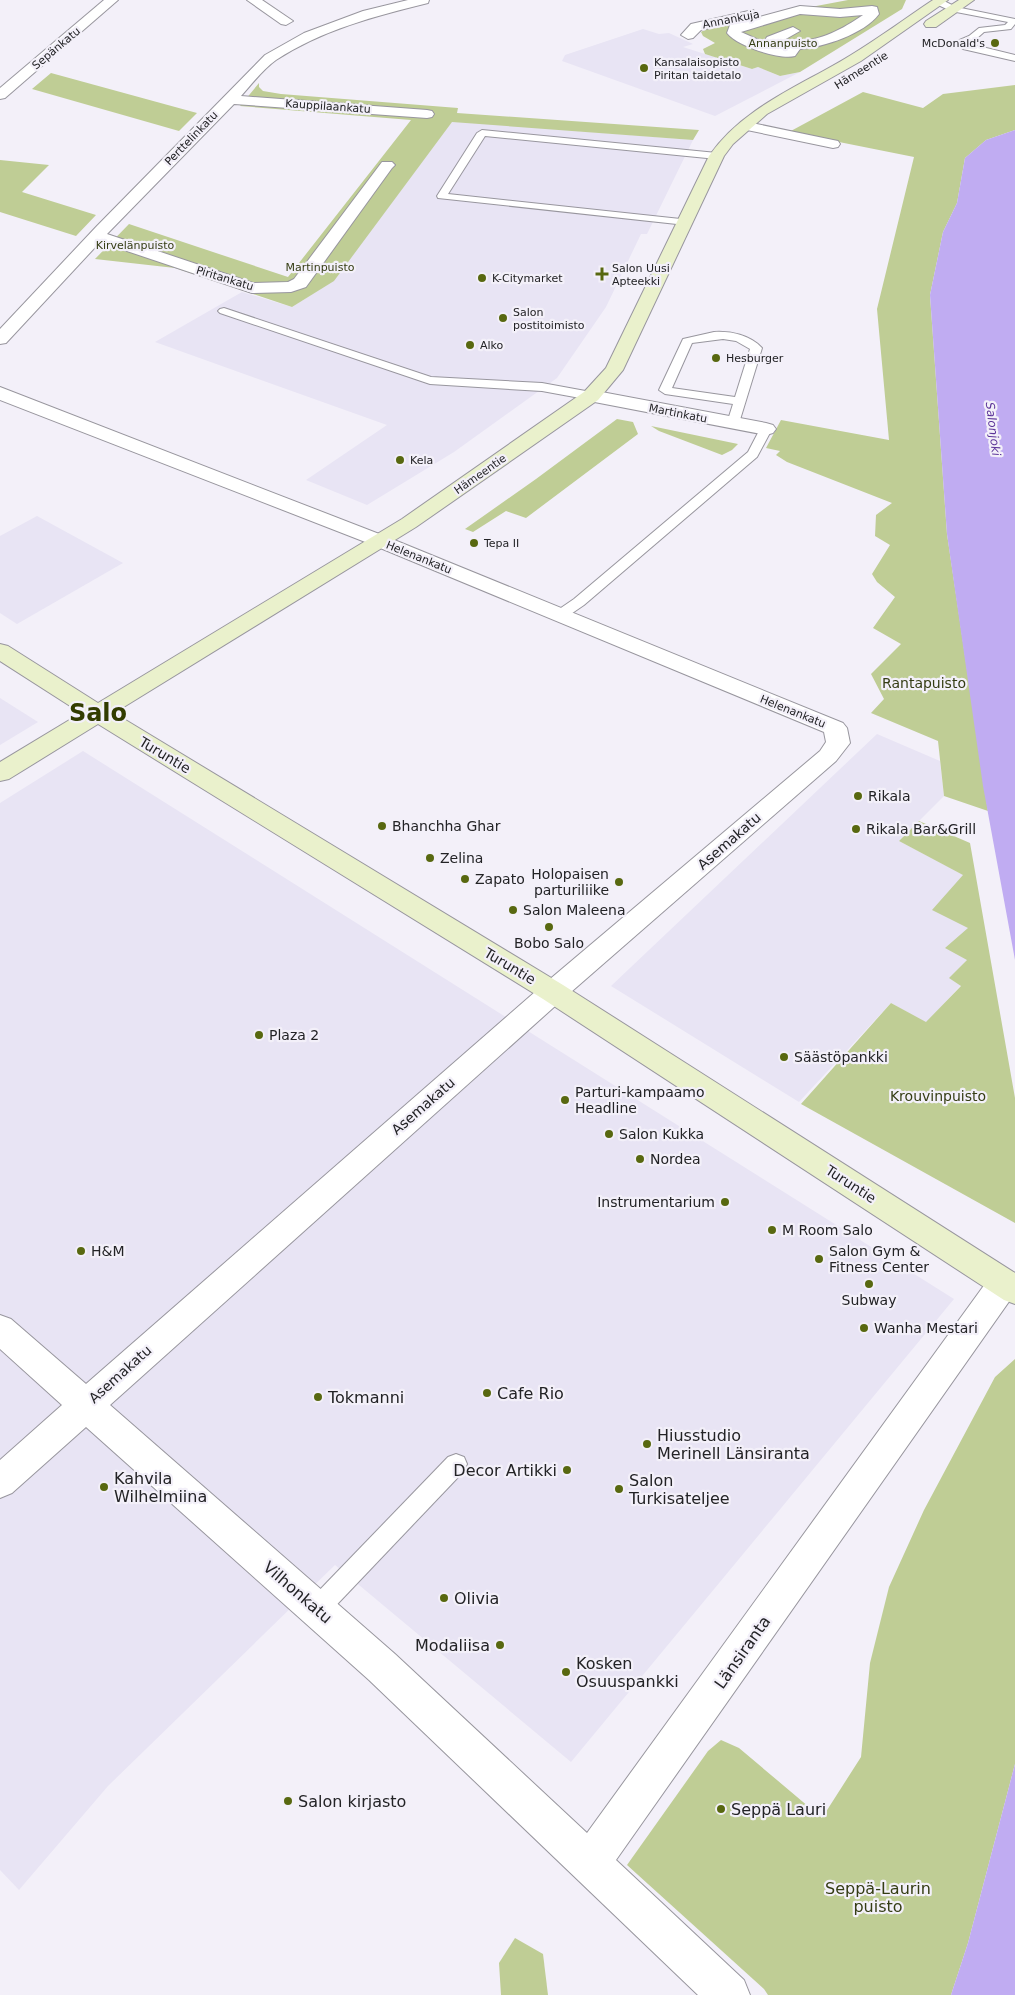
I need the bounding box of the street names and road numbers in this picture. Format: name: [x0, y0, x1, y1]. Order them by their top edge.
street label: Annankuja: [701, 8, 761, 31]
street label: Sepänkatu: [30, 25, 83, 72]
street label: Hämeentie: [832, 49, 891, 92]
street label: Kauppilaankatu: [285, 97, 371, 116]
street label: Perttelinkatu: [162, 109, 220, 168]
street label: Piritankatu: [195, 264, 255, 293]
street label: Martinkatu: [648, 401, 708, 426]
street label: Hämeentie: [452, 452, 509, 497]
street label: Helenankatu: [384, 538, 454, 577]
street label: Helenankatu: [758, 692, 828, 731]
street label: Turuntie: [136, 733, 193, 776]
street label: Asemakatu: [694, 809, 764, 873]
street label: Turuntie: [481, 944, 538, 987]
street label: Asemakatu: [388, 1074, 458, 1138]
street label: Turuntie: [822, 1161, 879, 1206]
street label: Asemakatu: [85, 1342, 155, 1406]
street label: Vilhonkatu: [259, 1557, 336, 1627]
street label: Länsiranta: [710, 1612, 774, 1692]

